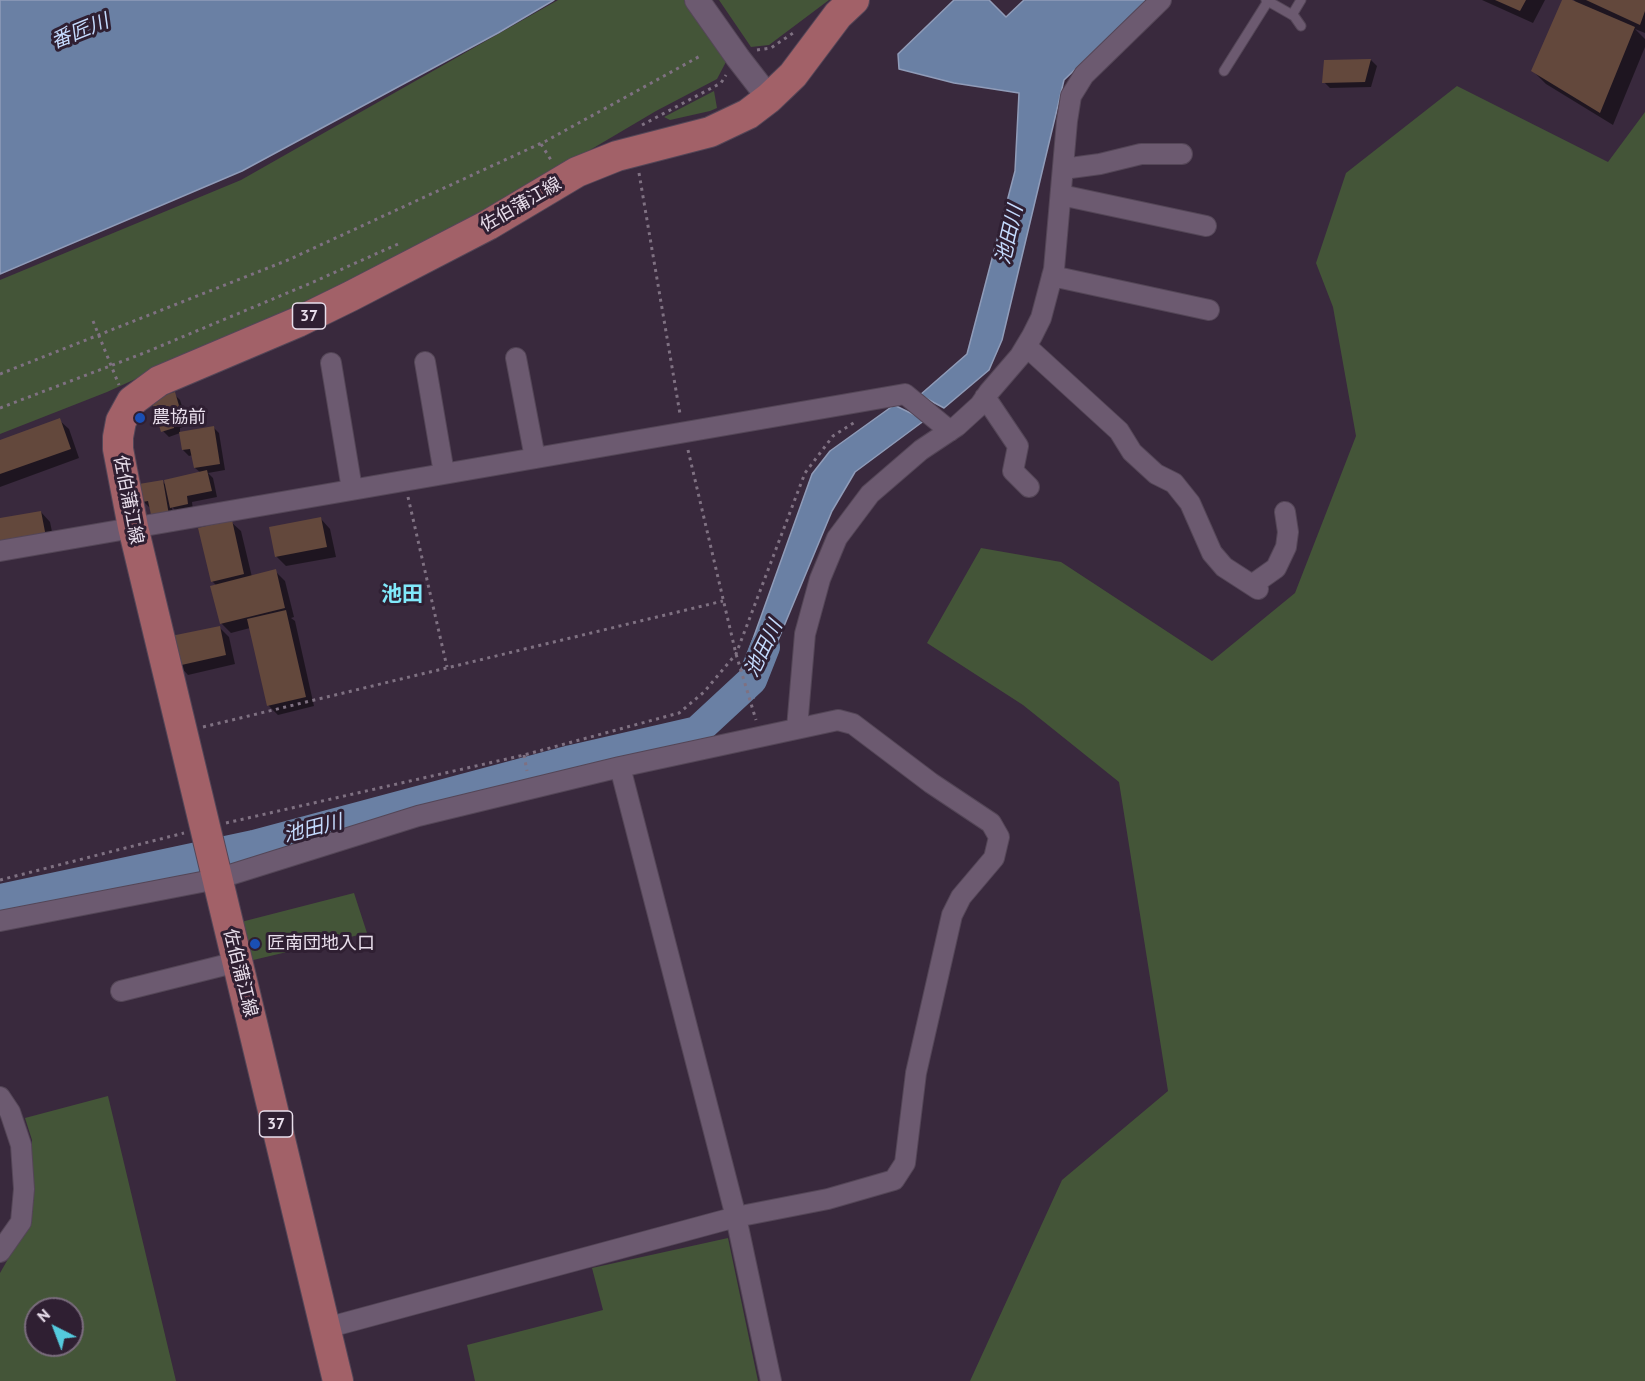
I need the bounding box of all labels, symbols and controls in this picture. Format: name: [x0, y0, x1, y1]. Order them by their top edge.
water label: 番匠川: [48, 10, 112, 54]
street label: 佐伯蒲江線: [477, 173, 565, 237]
water label: 池田川: [992, 203, 1028, 267]
road number: 37: [292, 303, 326, 329]
place label: 農協前: [152, 407, 206, 429]
marker: 農協前: [133, 411, 147, 425]
street label: 佐伯蒲江線: [109, 454, 147, 546]
district label: 池田: [381, 582, 423, 608]
water label: 池田川: [740, 617, 788, 681]
water label: 池田川: [281, 810, 345, 848]
street label: 佐伯蒲江線: [219, 927, 261, 1019]
place label: 匠南団地入口: [267, 933, 375, 955]
marker: 匠南団地入口: [248, 937, 262, 951]
road number: 37: [260, 1111, 292, 1137]
north arrow: [24, 1297, 84, 1357]
text: N: [33, 1304, 54, 1326]

